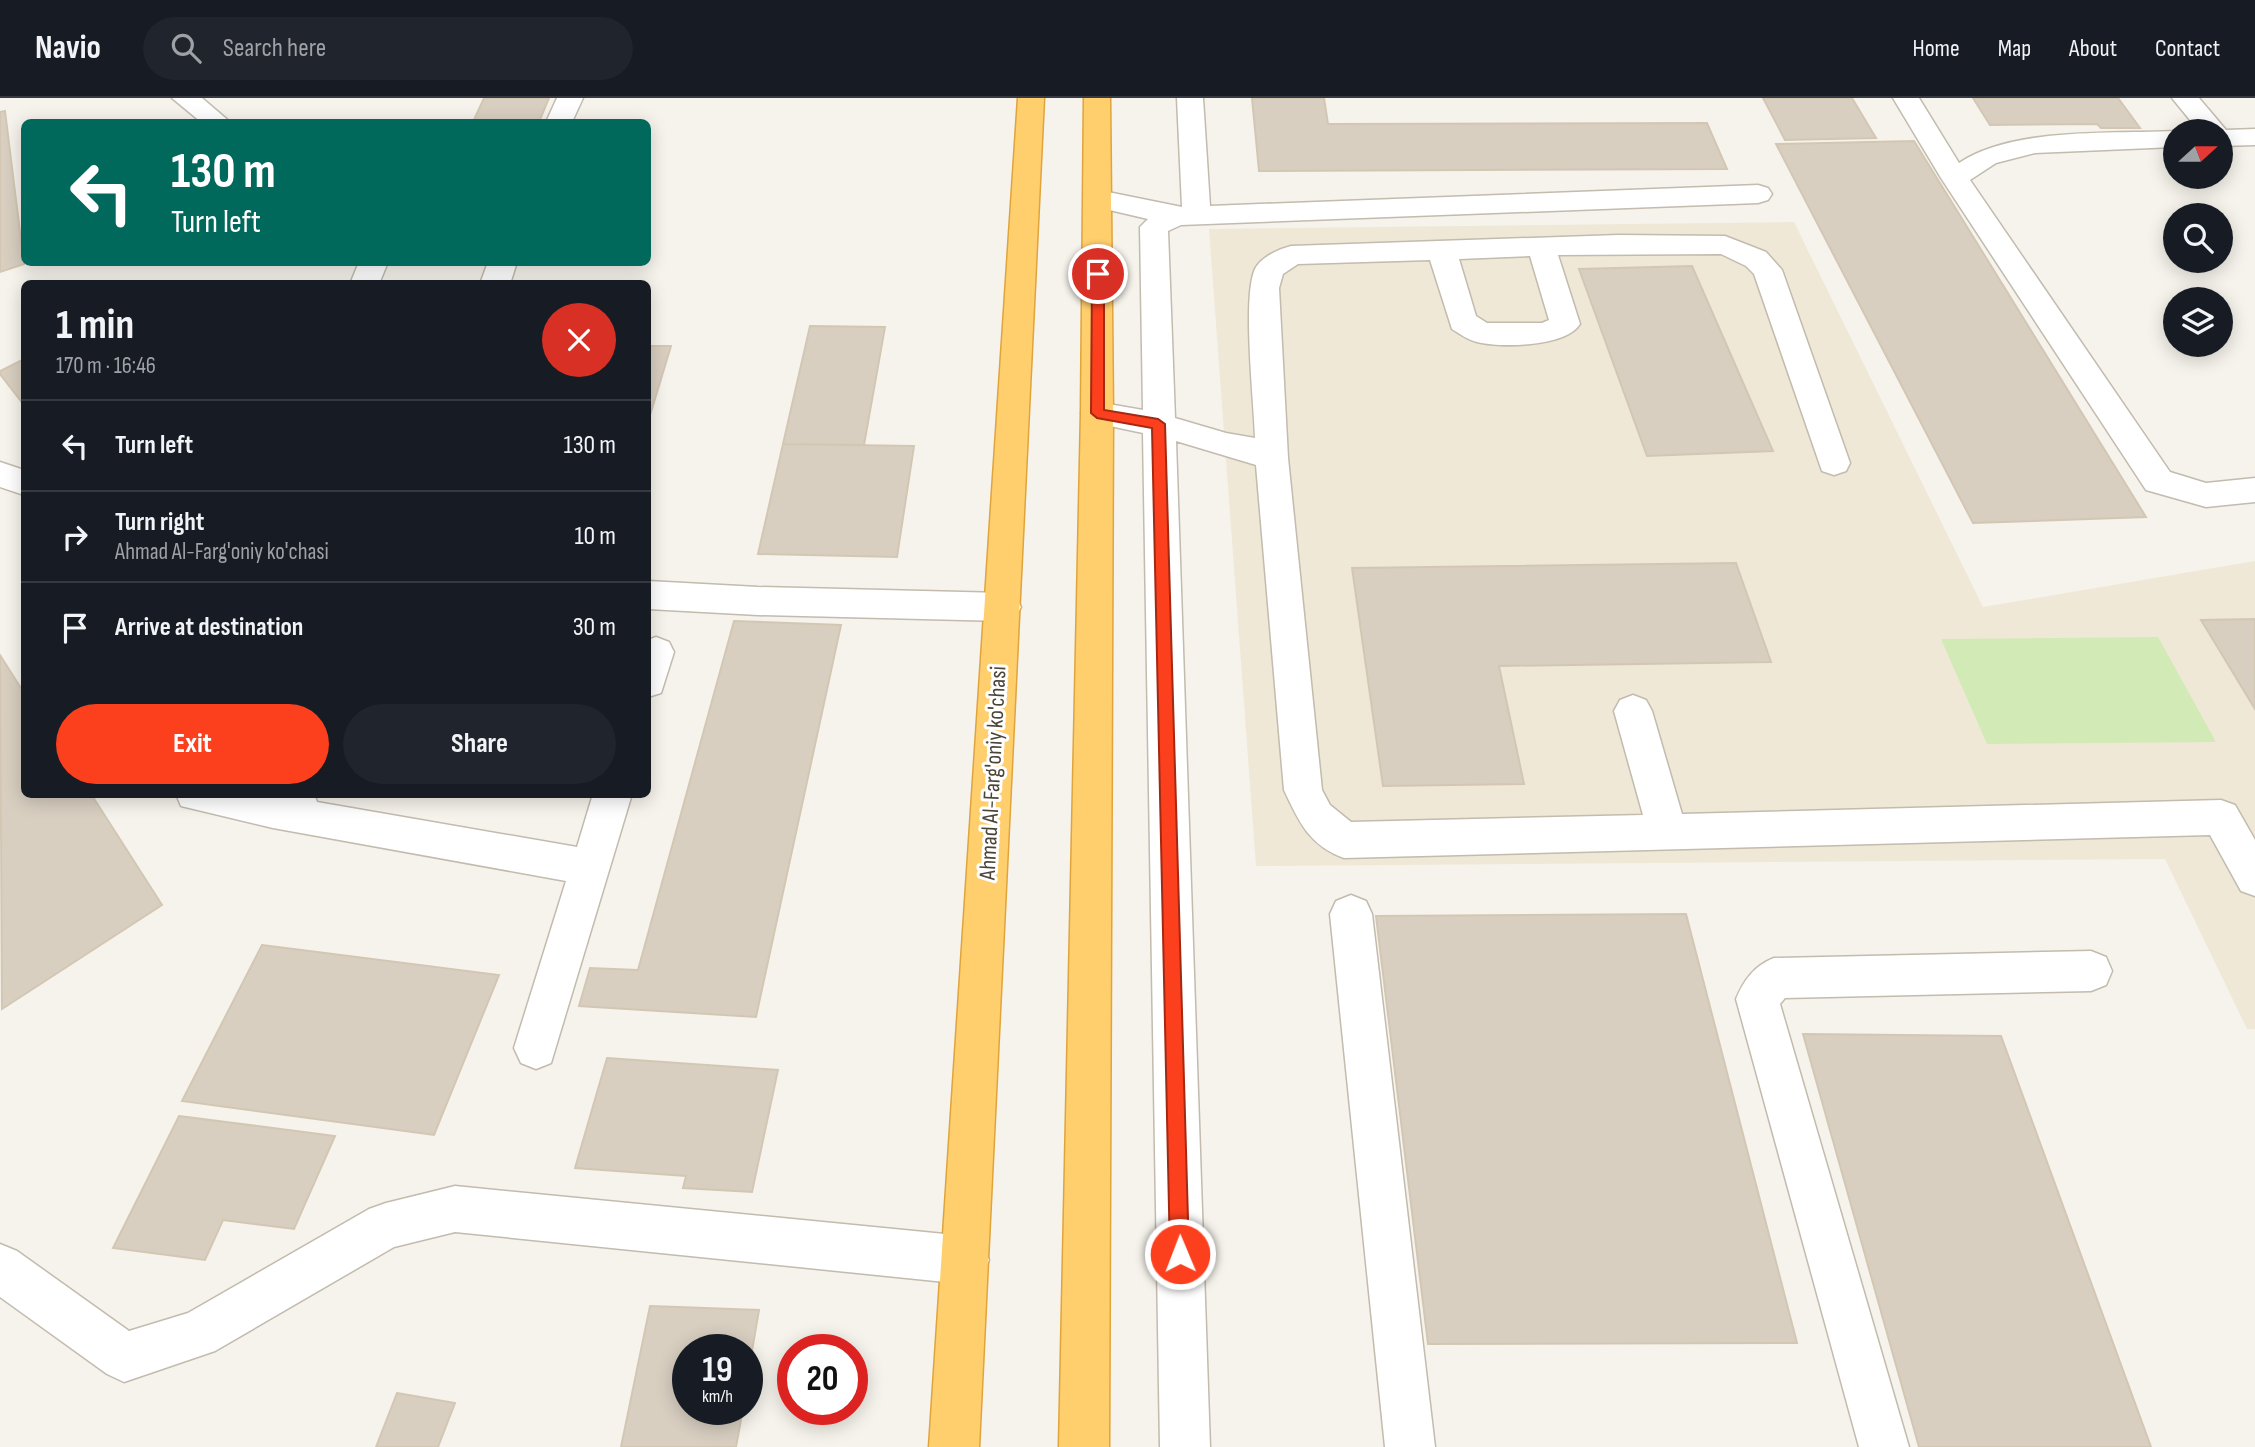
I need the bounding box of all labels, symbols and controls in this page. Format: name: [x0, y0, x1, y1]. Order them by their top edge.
search box: [143, 17, 633, 80]
text: Navio: [35, 28, 101, 68]
icon: search: [167, 29, 205, 67]
text: Search here: [223, 33, 326, 64]
text: Home: [1912, 34, 1960, 63]
text: Map: [1998, 34, 2031, 63]
text: About: [2069, 34, 2117, 63]
text: Contact: [2155, 34, 2220, 63]
north arrow: [2163, 119, 2233, 189]
map controls: [2163, 119, 2233, 357]
text: 130 m: [171, 143, 276, 202]
icon: left: [56, 147, 147, 238]
text: Turn left: [171, 203, 261, 242]
button: search: [2163, 203, 2233, 273]
pin: [1068, 244, 1128, 304]
icon: arrive: [1079, 255, 1117, 293]
button: layers: [2163, 287, 2233, 357]
text: 1 min: [56, 300, 134, 351]
button: close: [542, 303, 616, 377]
text: 170 m · 16:46: [56, 352, 156, 380]
icon: left: [56, 427, 94, 465]
text: Turn left: [115, 430, 193, 461]
text: 130 m: [564, 430, 616, 461]
text: Turn right: [115, 507, 204, 538]
icon: right: [56, 518, 94, 556]
text: 10 m: [574, 521, 616, 552]
text: Ahmad Al-Farg'oniy ko'chasi: [115, 538, 329, 566]
icon: arrive: [56, 609, 94, 647]
text: Arrive at destination: [115, 612, 303, 643]
text: 30 m: [573, 612, 616, 643]
street label: Ahmad Al-Farg'oniy ko'chasi: [973, 665, 1013, 882]
button: Exit: [56, 704, 329, 784]
button: Share: [343, 704, 616, 784]
position arrow: [1143, 1217, 1217, 1291]
speed limit sign: 20: [777, 1334, 868, 1425]
text: 19: [702, 1349, 733, 1392]
text: km/h: [702, 1386, 733, 1407]

